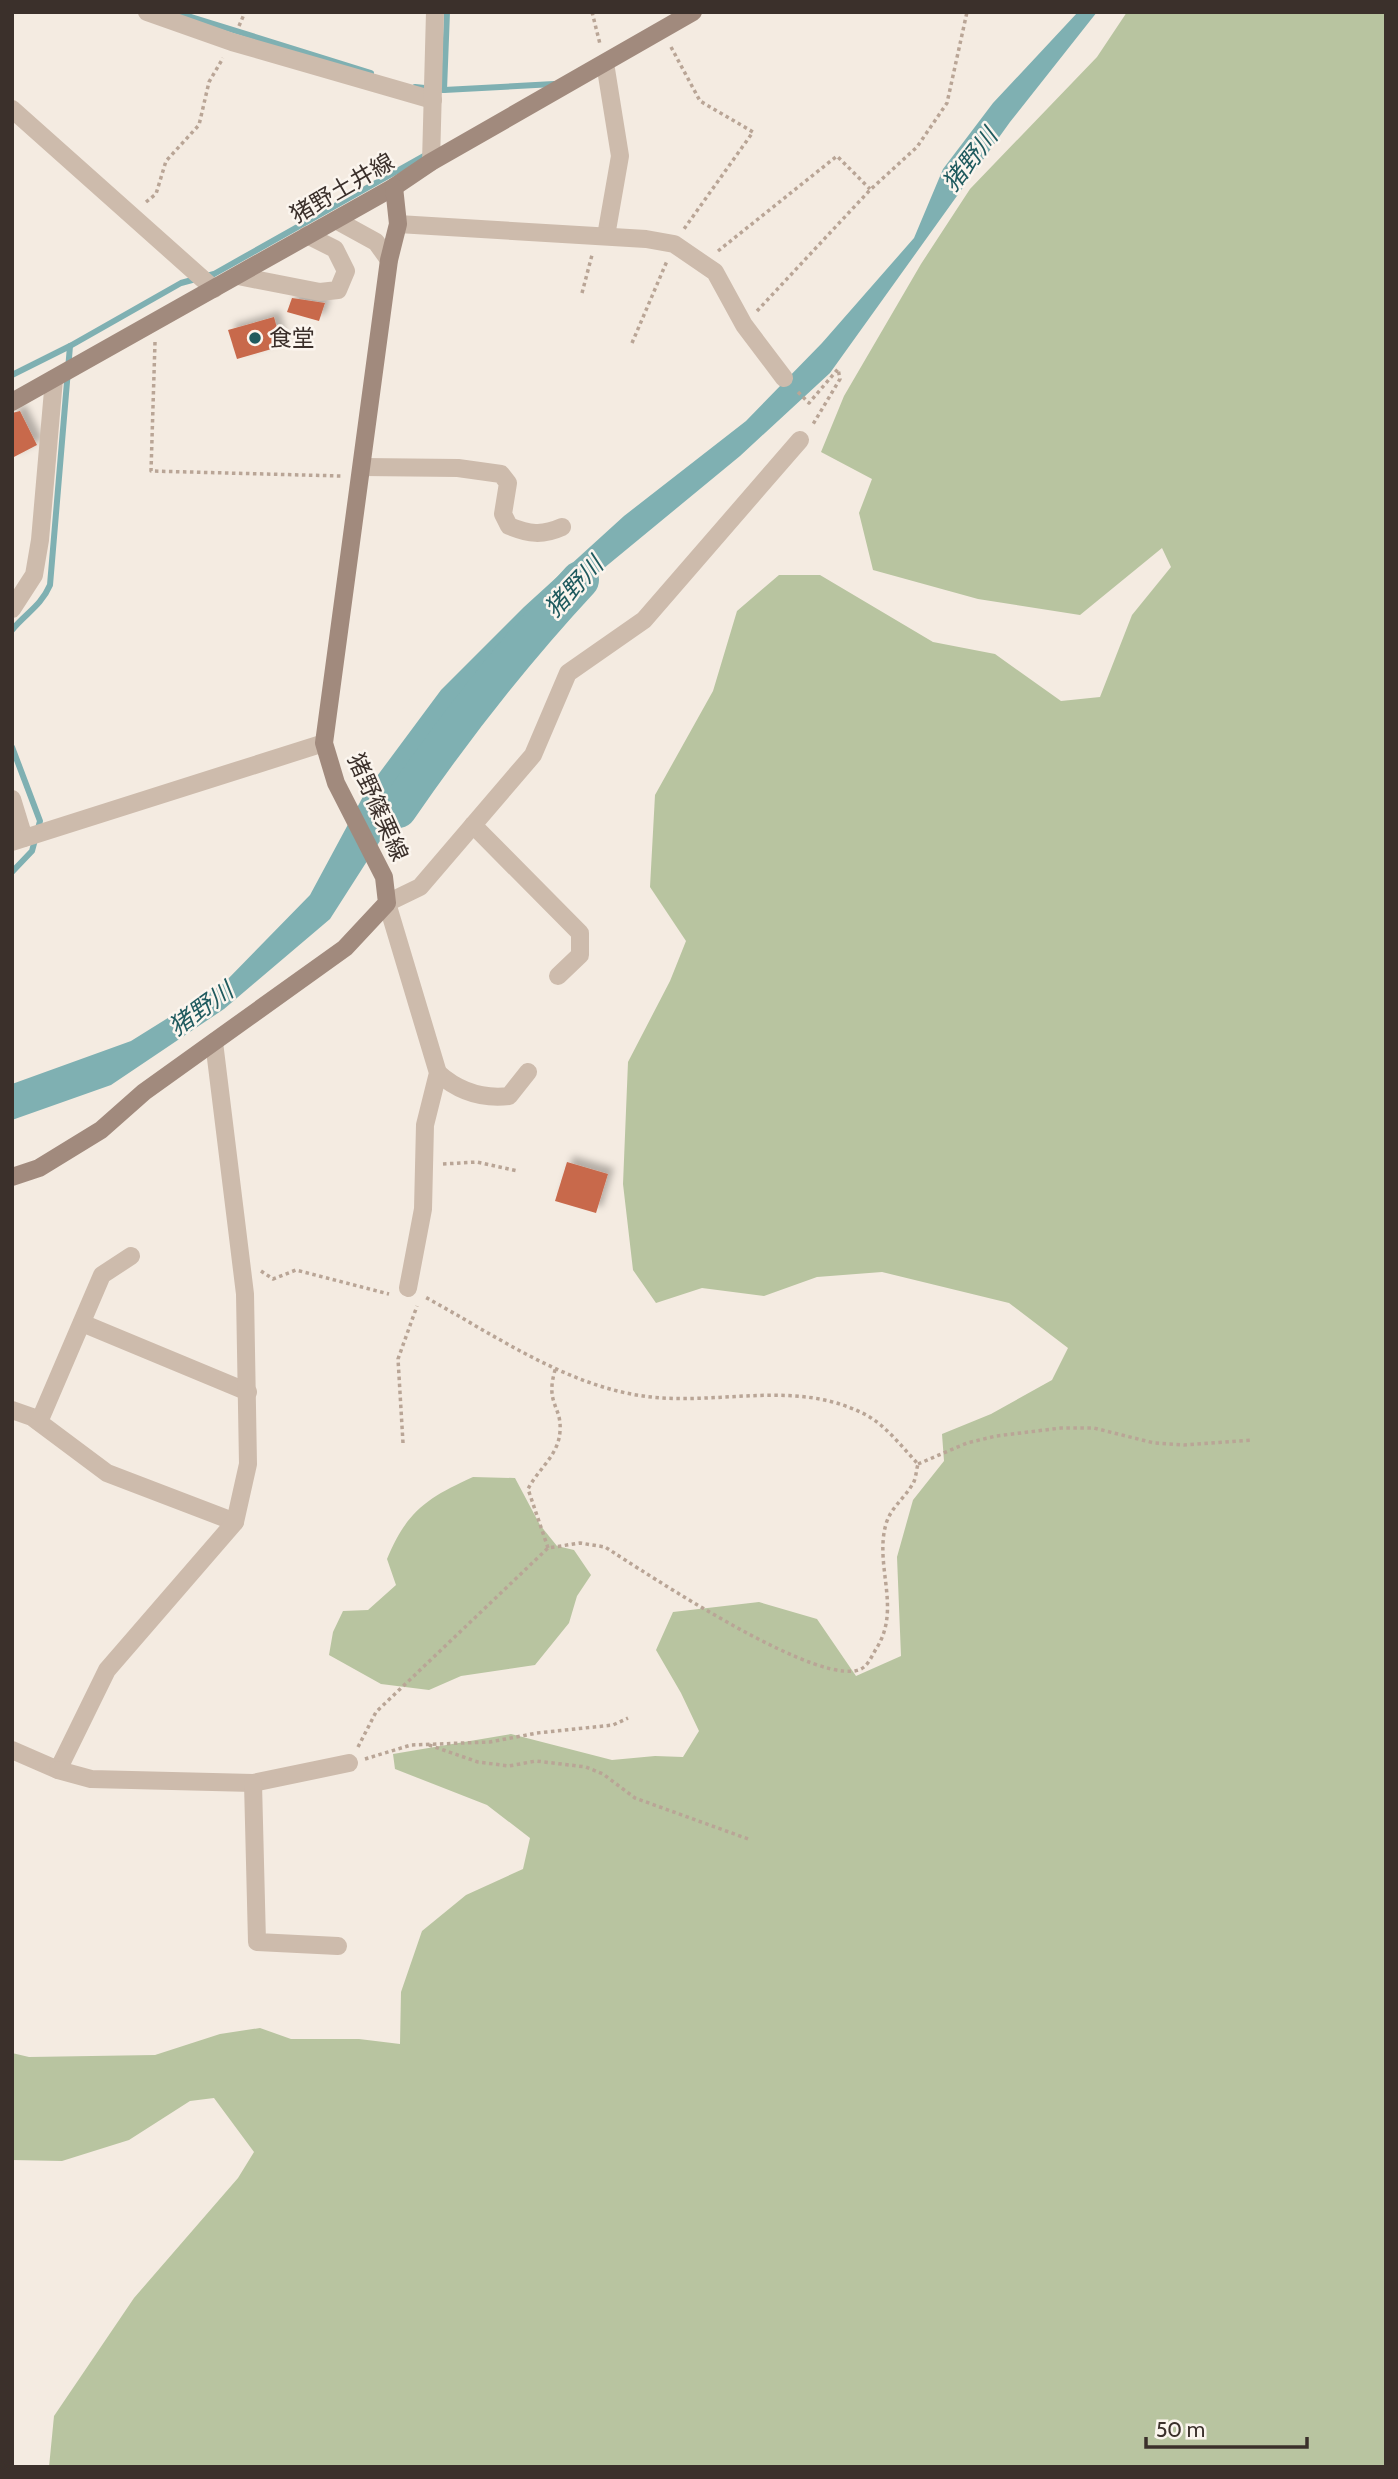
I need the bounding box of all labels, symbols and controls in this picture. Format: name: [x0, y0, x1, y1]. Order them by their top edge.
water label: 猪野川: [936, 120, 1005, 197]
street label: 猪野土井線: [285, 147, 399, 229]
place label: 食堂: [269, 324, 315, 352]
marker: 食堂: [247, 330, 263, 346]
water label: 猪野川: [538, 548, 611, 623]
street label: 猪野篠栗線: [342, 749, 414, 865]
water label: 猪野川: [163, 974, 241, 1041]
scale bar: [1146, 2406, 1307, 2450]
text: 50 m: [1156, 2417, 1205, 2442]

